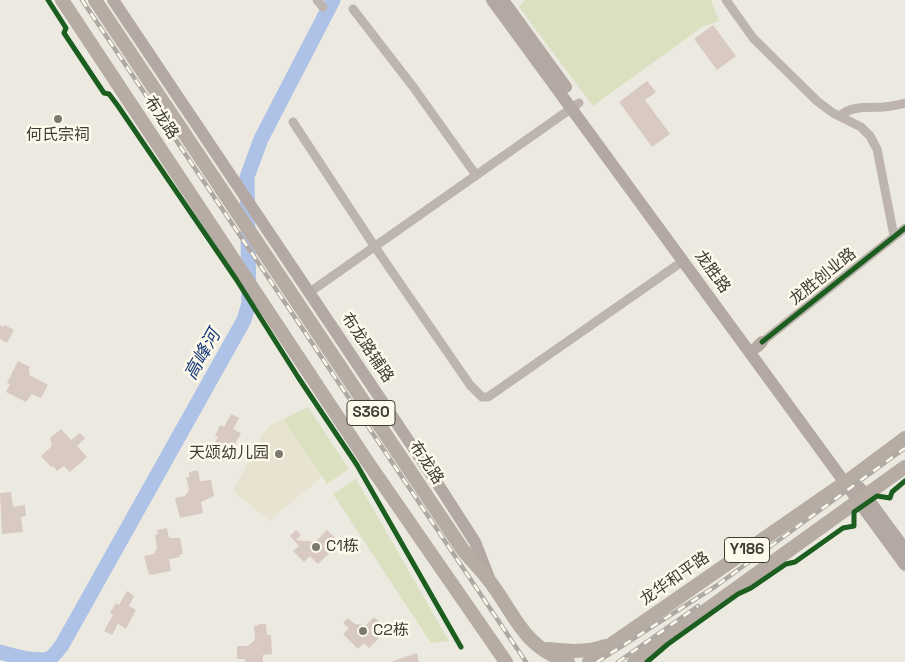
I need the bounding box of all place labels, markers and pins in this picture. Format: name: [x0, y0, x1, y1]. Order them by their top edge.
marker: 何氏宗祠: [52, 113, 64, 125]
place label: 何氏宗祠: [26, 126, 90, 146]
place label: 天颂幼儿园: [189, 444, 269, 464]
marker: 天颂幼儿园: [273, 448, 285, 460]
place label: C1栋: [326, 537, 359, 557]
marker: C1栋: [310, 541, 322, 553]
place label: C2栋: [373, 621, 409, 641]
marker: C2栋: [357, 625, 369, 637]

